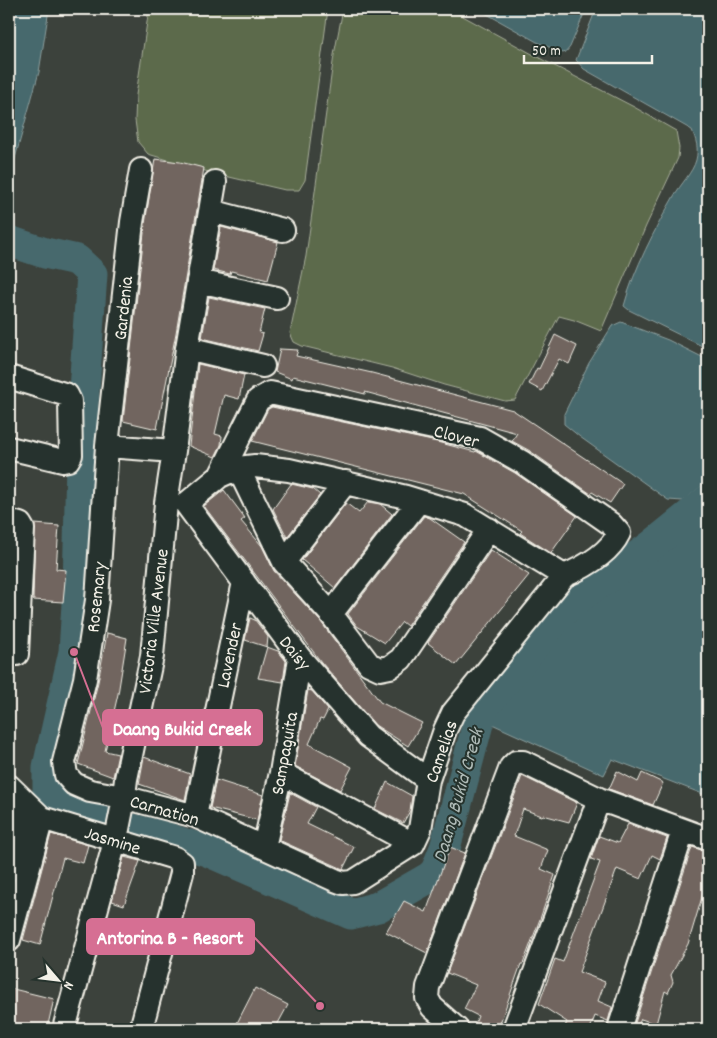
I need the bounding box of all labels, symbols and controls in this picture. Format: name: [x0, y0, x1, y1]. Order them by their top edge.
scale bar: [524, 32, 652, 64]
text: 50 m: [532, 41, 561, 63]
street label: Gardenia: [109, 274, 142, 342]
street label: Clover: [431, 419, 482, 457]
street label: Victoria Ville Avenue: [133, 547, 178, 695]
street label: Rosemary: [81, 560, 116, 634]
street label: Lavender: [211, 621, 251, 691]
street label: Daisy: [271, 631, 316, 678]
street label: Sampaguita: [266, 709, 307, 797]
callout: Daang Bukid Creek: [103, 710, 262, 745]
text: Daang Bukid Creek: [113, 717, 251, 745]
street label: Camelias: [420, 717, 467, 787]
water label: Daang Bukid Creek: [427, 724, 493, 866]
street label: Carnation: [126, 790, 202, 835]
street label: Jasmine: [81, 821, 143, 864]
callout: Antorina B - Resort: [87, 919, 254, 954]
text: Antorina B - Resort: [97, 926, 244, 954]
north arrow: [32, 956, 82, 1006]
text: N: [57, 977, 78, 993]

